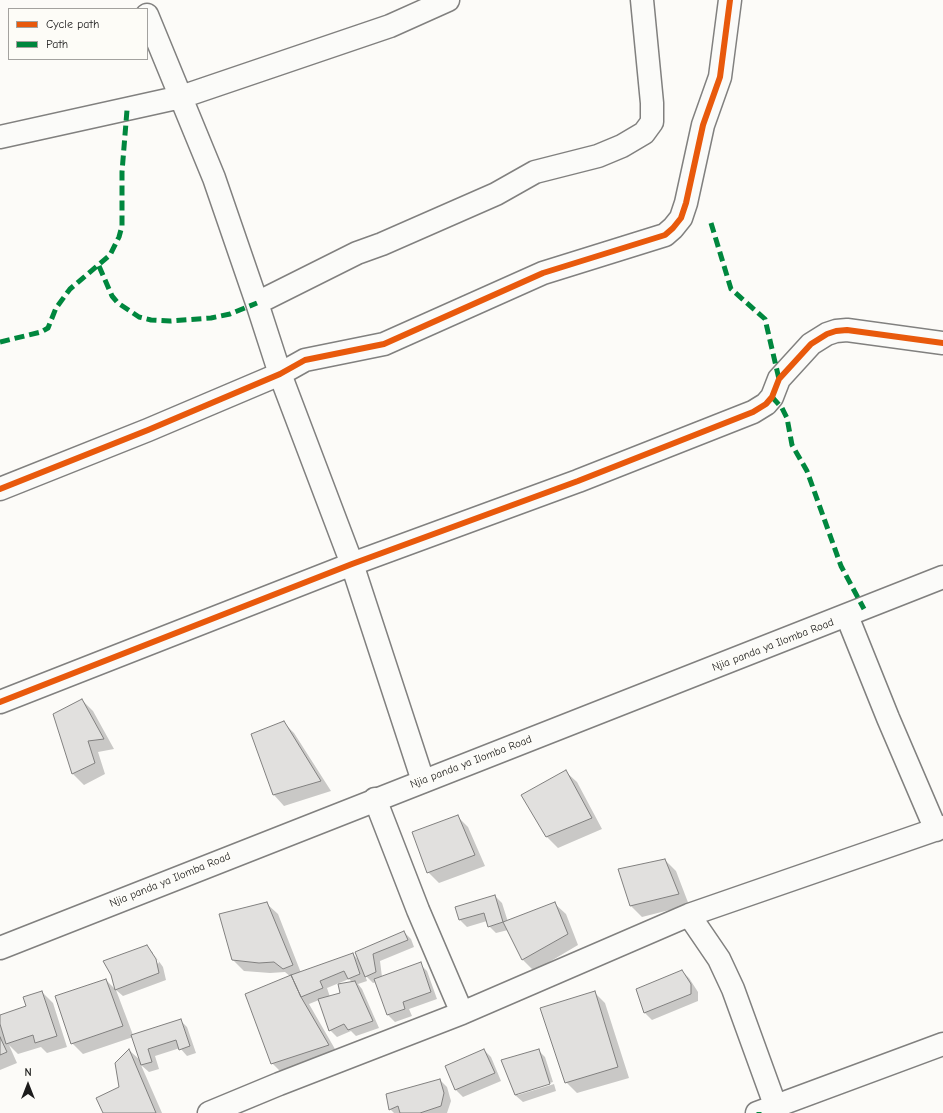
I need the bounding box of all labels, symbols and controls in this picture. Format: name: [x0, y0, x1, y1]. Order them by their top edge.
legend: [8, 8, 148, 60]
text: Cycle path: [46, 17, 99, 31]
text: Path: [46, 37, 68, 51]
street label: Njia panda ya Ilomba Road: [710, 616, 836, 674]
street label: Njia panda ya Ilomba Road: [408, 733, 534, 791]
street label: Njia panda ya Ilomba Road: [108, 850, 232, 910]
north arrow: [8, 1065, 48, 1105]
text: N: [24, 1066, 32, 1079]

